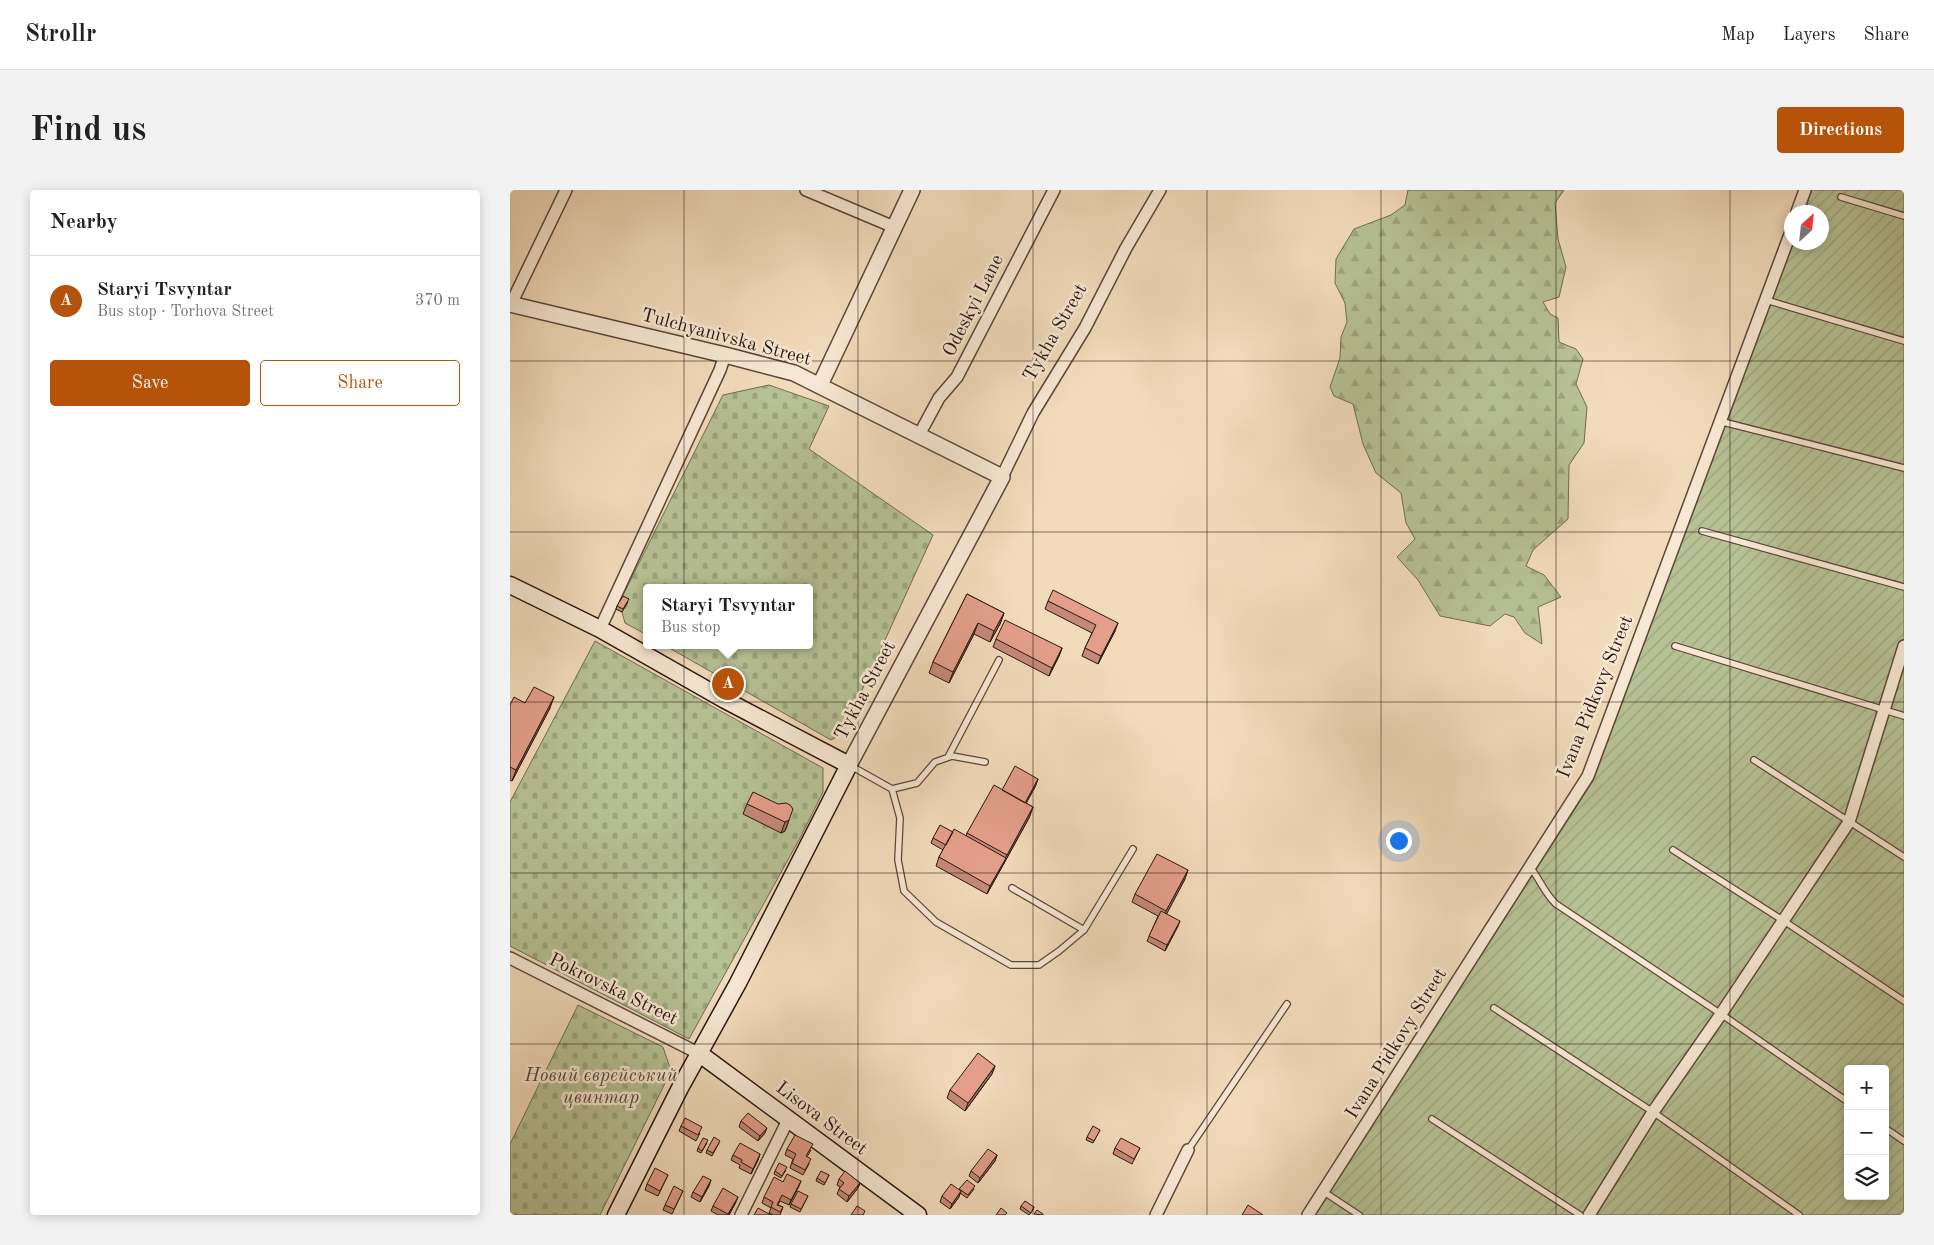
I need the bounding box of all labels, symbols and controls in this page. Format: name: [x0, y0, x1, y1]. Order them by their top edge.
text: Strollr: [25, 23, 96, 47]
text: Map: [1721, 26, 1755, 44]
text: Layers: [1783, 26, 1835, 44]
text: Share: [1863, 26, 1909, 44]
button: Directions: [1777, 107, 1904, 153]
text: Find us: [30, 113, 146, 148]
north arrow: [1784, 205, 1829, 250]
text: Nearby: [50, 212, 118, 233]
street label: Odeskyi Lane: [940, 252, 1008, 360]
text: Staryi Tsvyntar: [97, 281, 232, 300]
street label: Tykha Street: [1021, 281, 1091, 385]
text: A: [60, 293, 72, 309]
text: 370 m: [415, 293, 460, 309]
text: Bus stop · Torhova Street: [97, 304, 274, 320]
street label: Tulchyanivska Street: [639, 306, 813, 370]
button: Save: [50, 360, 250, 406]
button: Share: [260, 360, 460, 406]
popup: [643, 584, 813, 649]
text: Staryi Tsvyntar: [661, 597, 795, 616]
street label: Ivana Pidkovy Street: [1555, 613, 1637, 781]
text: Bus stop: [661, 620, 720, 636]
street label: Tykha Street: [832, 638, 900, 744]
pin: A: [712, 665, 744, 703]
your location: [1386, 828, 1412, 854]
street label: Pokrovska Street: [546, 951, 680, 1029]
street label: Ivana Pidkovy Street: [1343, 965, 1451, 1123]
map controls: [1844, 1065, 1889, 1200]
button: +: [1844, 1065, 1889, 1110]
park label: Новий єврейський цвинтар: [523, 1067, 678, 1108]
street label: Lisova Street: [772, 1079, 870, 1159]
button: −: [1844, 1110, 1889, 1155]
button: layers: [1844, 1155, 1889, 1200]

